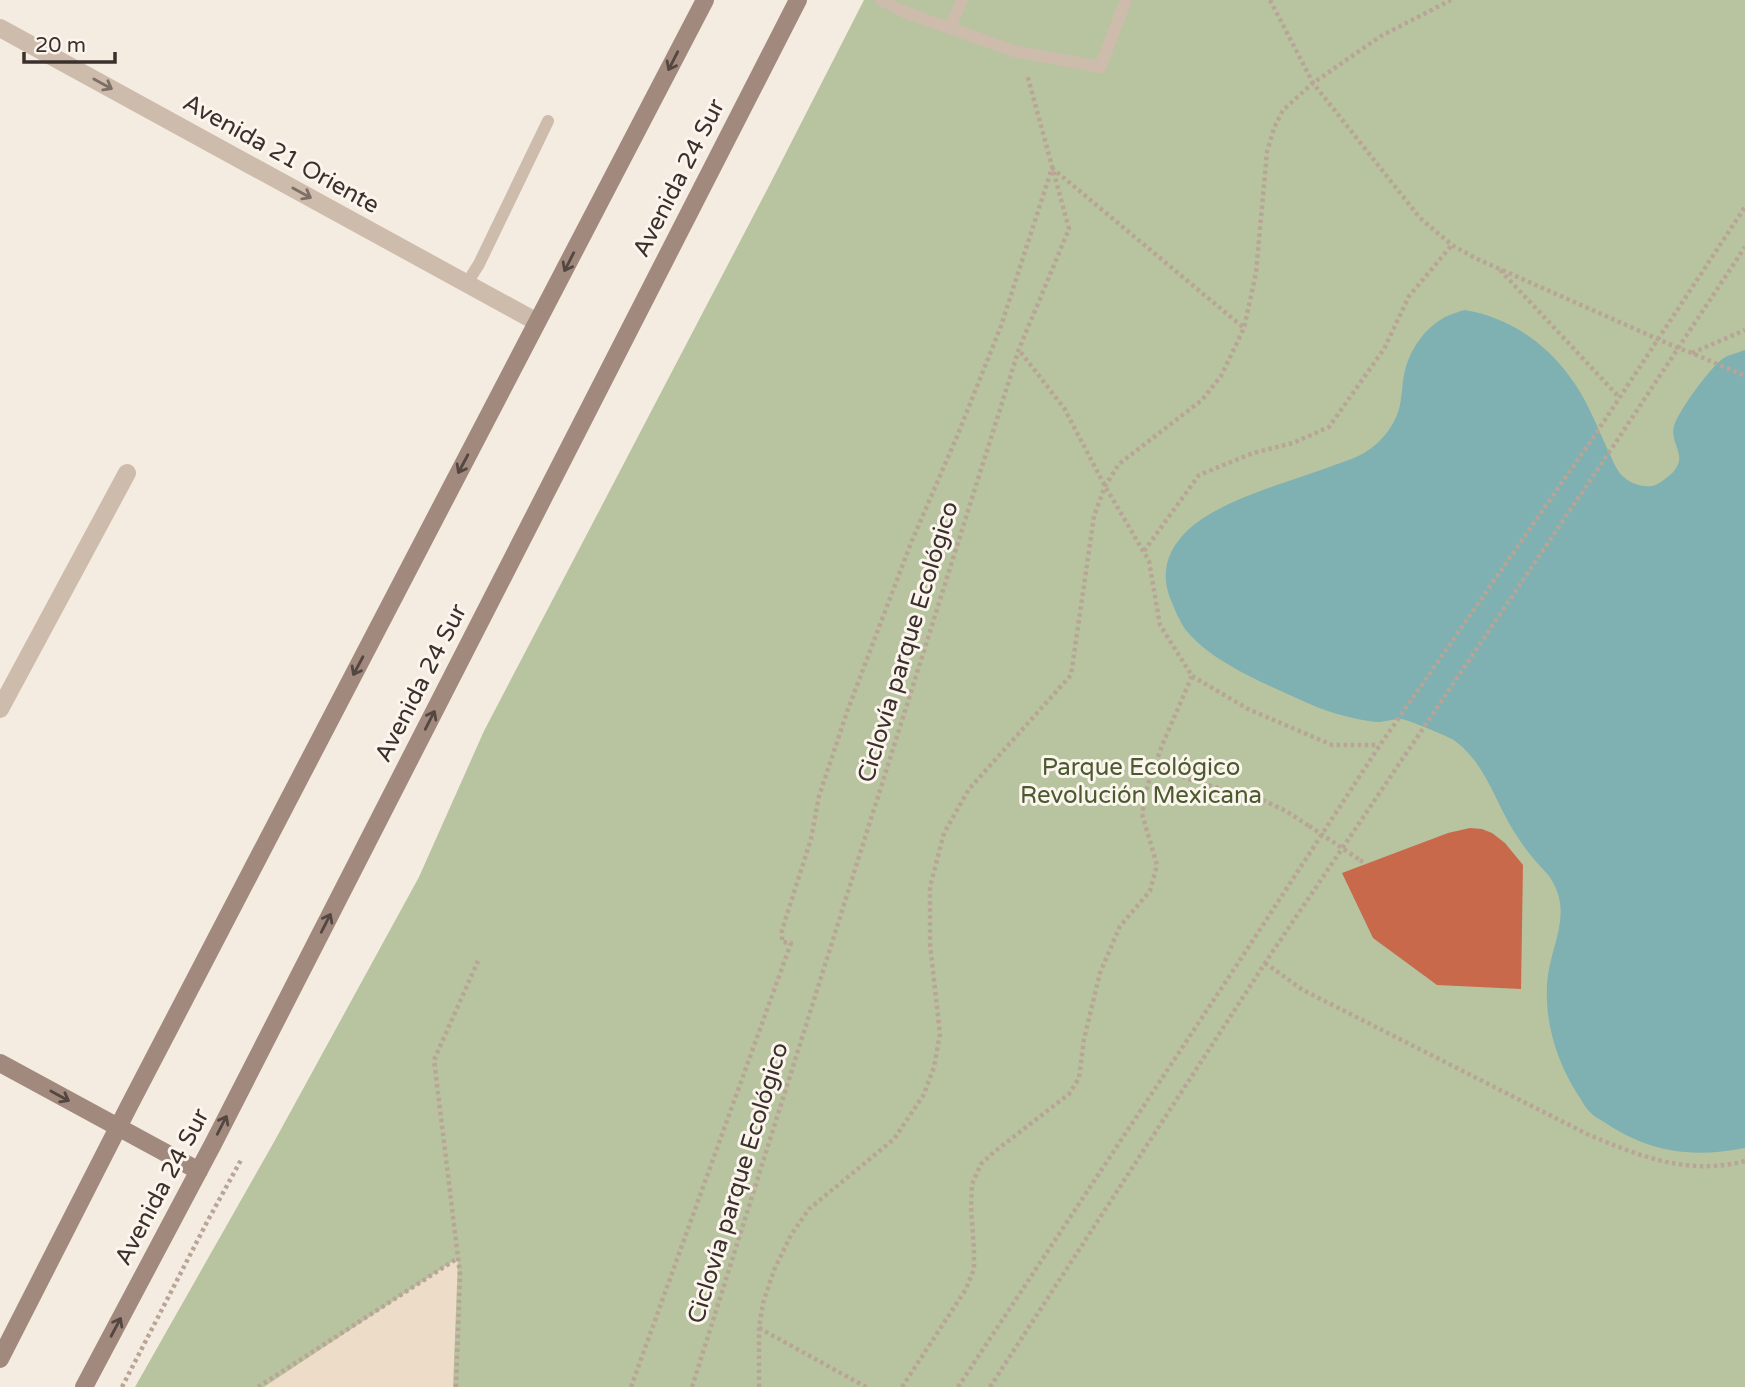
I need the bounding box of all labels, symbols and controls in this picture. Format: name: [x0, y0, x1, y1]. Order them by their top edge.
scale bar: [24, 21, 116, 65]
text: 20 m: [35, 33, 86, 58]
one-way arrow: [666, 50, 680, 70]
one-way arrow: [92, 78, 113, 91]
street label: Avenida 21 Oriente: [178, 88, 384, 220]
street label: Avenida 24 Sur: [627, 93, 732, 262]
one-way arrow: [292, 187, 312, 201]
one-way arrow: [561, 252, 575, 272]
one-way arrow: [456, 453, 470, 474]
street label: Ciclovía parque Ecológico: [851, 498, 965, 786]
street label: Avenida 24 Sur: [369, 598, 474, 767]
one-way arrow: [351, 655, 365, 676]
one-way arrow: [423, 710, 437, 731]
park label: Parque Ecológico Revolución Mexicana: [1020, 753, 1262, 810]
one-way arrow: [320, 913, 333, 934]
street label: Ciclovía parque Ecológico: [681, 1039, 795, 1327]
one-way arrow: [49, 1090, 70, 1103]
street label: Avenida 24 Sur: [108, 1103, 216, 1270]
one-way arrow: [216, 1115, 230, 1136]
one-way arrow: [110, 1317, 124, 1337]

